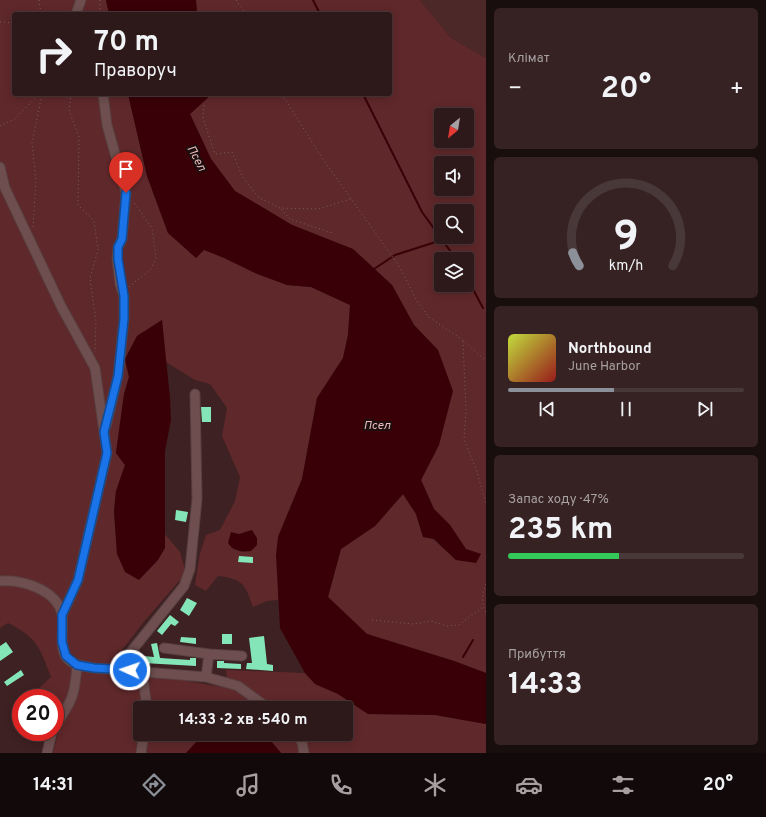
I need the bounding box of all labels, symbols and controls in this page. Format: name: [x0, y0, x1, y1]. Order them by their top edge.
text: 70 m: [94, 25, 159, 61]
icon: right: [28, 28, 80, 80]
text: Клімат: [508, 51, 550, 67]
text: Праворуч: [94, 60, 177, 83]
text: 20°: [601, 71, 651, 108]
text: −: [508, 76, 522, 103]
text: +: [730, 76, 744, 103]
north arrow: [434, 108, 474, 148]
map controls: [434, 108, 474, 292]
water label: Псел: [183, 143, 210, 175]
pin: [109, 152, 143, 193]
button: sound: [434, 156, 474, 196]
icon: arrive: [115, 158, 137, 180]
button: search: [434, 204, 474, 244]
text: 9: [613, 211, 639, 264]
button: layers: [434, 252, 474, 292]
text: km/h: [609, 256, 643, 274]
text: Northbound: [568, 340, 652, 359]
text: June Harbor: [568, 359, 641, 375]
icon: previous: [536, 398, 558, 420]
icon: pause: [615, 398, 637, 420]
icon: next: [694, 398, 716, 420]
water label: Псел: [363, 418, 392, 434]
text: Запас ходу · 47%: [508, 492, 609, 508]
text: 235 km: [508, 512, 613, 549]
text: Прибуття: [508, 647, 566, 663]
position arrow: [109, 649, 151, 691]
text: 14:33: [508, 667, 583, 704]
speed limit sign: 20: [12, 689, 64, 741]
text: 14:33 · 2 хв · 540 m: [179, 711, 307, 730]
icon: directions: [140, 771, 168, 799]
icon: music: [234, 771, 262, 799]
icon: phone: [327, 771, 355, 799]
icon: climate: [421, 771, 449, 799]
icon: car: [515, 771, 543, 799]
icon: filters: [609, 771, 637, 799]
text: 14:31: [33, 774, 74, 797]
text: 20°: [703, 774, 733, 797]

